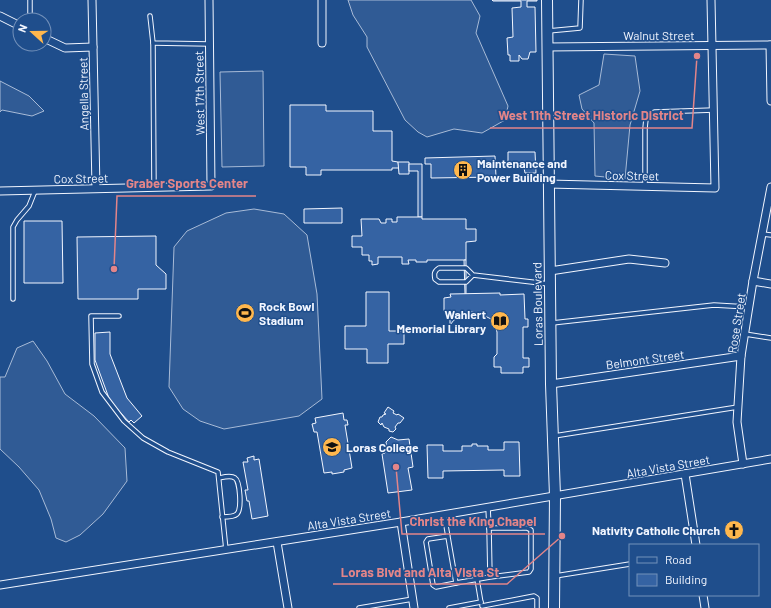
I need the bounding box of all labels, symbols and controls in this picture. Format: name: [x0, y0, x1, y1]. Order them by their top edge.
north arrow: [12, 12, 52, 52]
text: N: [15, 22, 30, 34]
street label: Walnut Street: [623, 28, 695, 42]
street label: West 17th Street: [191, 51, 207, 135]
street label: Angella Street: [75, 57, 91, 131]
callout: West 11th Street Historic District: [490, 103, 692, 128]
text: West 11th Street Historic District: [498, 107, 684, 123]
place label: Maintenance and Power Building: [477, 156, 567, 184]
building icon: Maintenance and Power Building: [452, 159, 474, 181]
street label: Cox Street: [605, 168, 659, 182]
street label: Cox Street: [54, 171, 108, 185]
callout: Graber Sports Center: [117, 171, 256, 196]
text: Graber Sports Center: [126, 175, 248, 191]
street label: Loras Boulevard: [529, 262, 545, 346]
street label: Rose Street: [724, 292, 748, 354]
place label: Rock Bowl Stadium: [259, 299, 314, 327]
sports icon: Rock Bowl Stadium: [234, 302, 256, 324]
place label: Wahlert Memorial Library: [397, 307, 486, 335]
library icon: Wahlert Memorial Library: [489, 310, 511, 332]
street label: Belmont Street: [605, 347, 685, 371]
school or university icon: Loras College: [321, 436, 343, 458]
place label: Loras College: [346, 440, 419, 454]
street label: Alta Vista Street: [625, 452, 711, 480]
street label: Alta Vista Street: [306, 505, 392, 533]
callout: Christ the King Chapel: [402, 509, 545, 534]
text: Christ the King Chapel: [410, 513, 536, 529]
church icon: Nativity Catholic Church: [723, 519, 745, 541]
place label: Nativity Catholic Church: [592, 523, 720, 537]
legend: [629, 544, 759, 596]
text: Road: [665, 552, 692, 566]
callout: Loras Blvd and Alta Vista St: [333, 559, 507, 584]
text: Loras Blvd and Alta Vista St: [341, 564, 499, 580]
text: Building: [665, 572, 707, 586]

